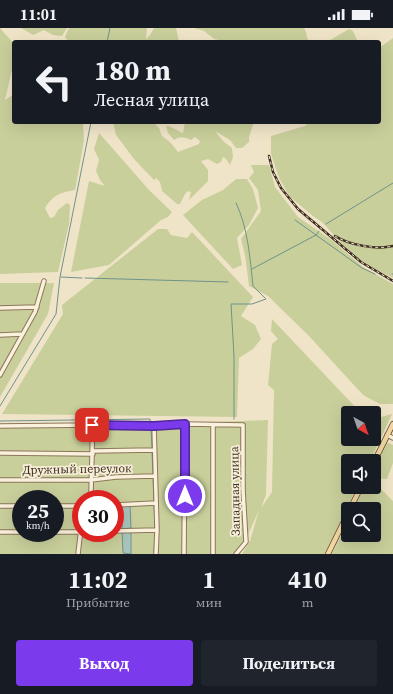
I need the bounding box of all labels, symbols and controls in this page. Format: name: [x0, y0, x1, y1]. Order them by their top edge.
text: 11:01: [20, 4, 57, 25]
text: 180 m: [94, 51, 171, 89]
icon: left: [28, 56, 80, 108]
text: Лесная улица: [94, 87, 209, 112]
north arrow: [341, 406, 381, 446]
map controls: [341, 406, 381, 542]
pin: [75, 408, 109, 442]
icon: arrive: [81, 414, 103, 436]
street label: Западная улица: [226, 445, 244, 536]
button: sound: [341, 454, 381, 494]
street label: Дружный переулок: [22, 460, 132, 478]
position arrow: [164, 475, 206, 517]
speed limit sign: 30: [72, 490, 124, 542]
text: 25: [27, 497, 49, 525]
button: search: [341, 502, 381, 542]
text: km/h: [26, 519, 50, 532]
text: 11:02: [68, 563, 128, 596]
text: 1: [202, 563, 215, 596]
text: 410: [288, 563, 327, 596]
text: Прибытие: [66, 594, 130, 611]
text: мин: [196, 594, 222, 611]
text: m: [302, 594, 313, 611]
button: Выход: [16, 640, 193, 686]
button: Поделиться: [201, 640, 377, 686]

